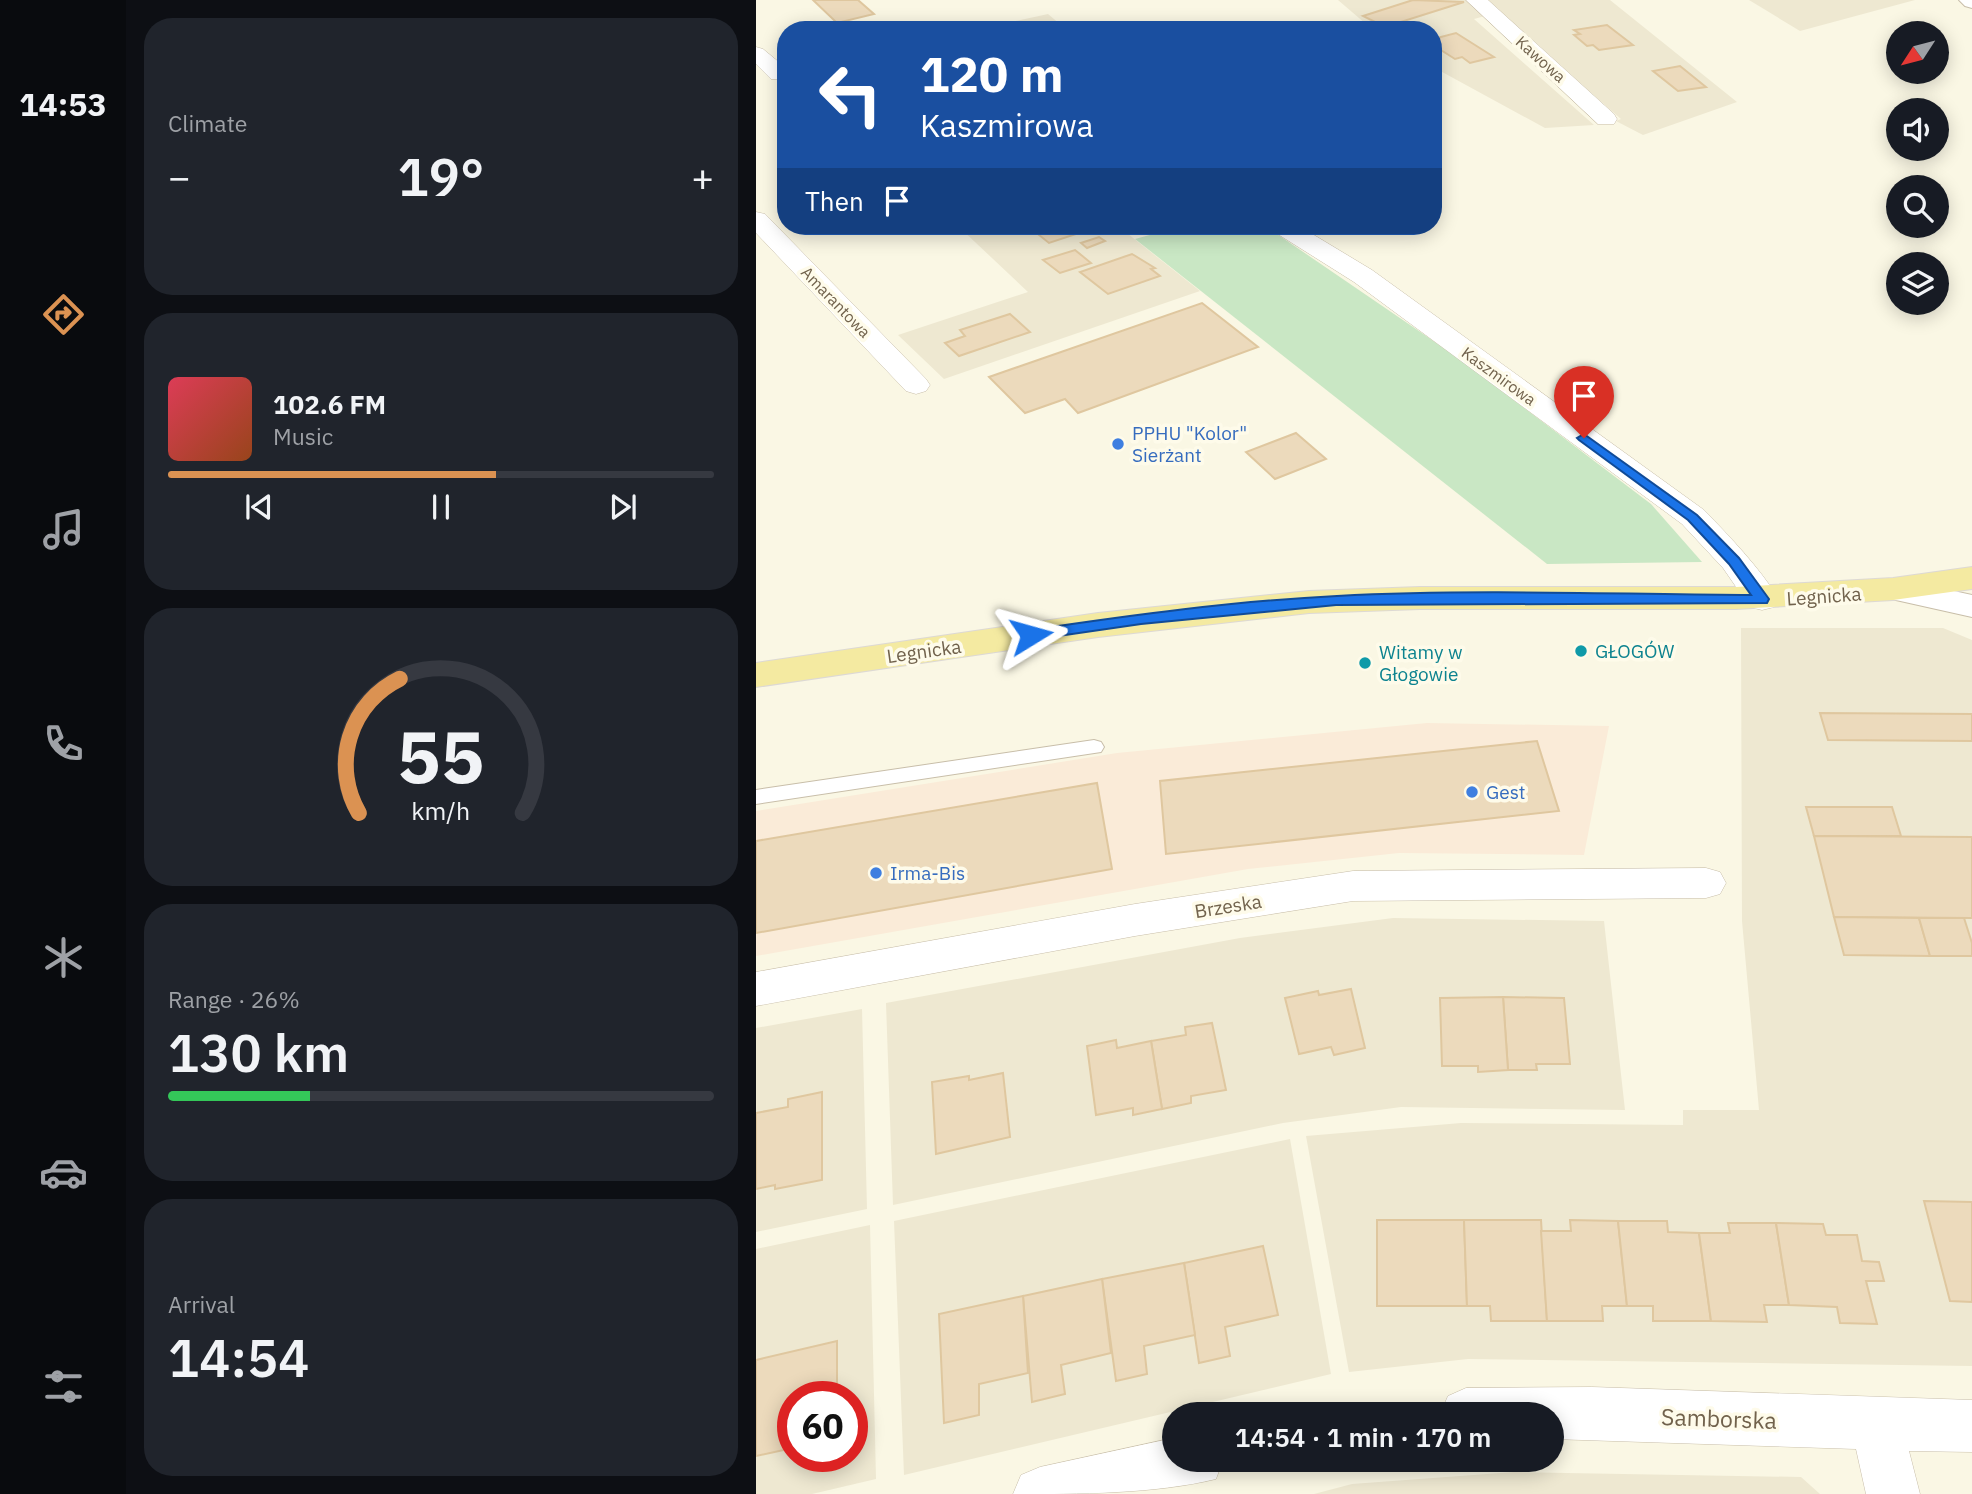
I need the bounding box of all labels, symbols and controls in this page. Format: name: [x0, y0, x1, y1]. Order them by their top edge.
north arrow: [1886, 21, 1950, 84]
map controls: [1886, 21, 1949, 315]
street label: Kawowa: [1512, 31, 1570, 87]
text: 120 m: [920, 42, 1064, 105]
icon: left: [805, 49, 896, 140]
text: 14:53: [19, 83, 107, 125]
button: sound: [1886, 98, 1949, 161]
text: Kaszmirowa: [920, 104, 1094, 146]
text: Climate: [168, 108, 247, 138]
text: 19°: [398, 143, 484, 210]
text: −: [168, 152, 191, 201]
text: +: [691, 152, 714, 201]
button: search: [1886, 175, 1949, 238]
icon: arrive: [878, 182, 916, 220]
text: Then: [805, 184, 864, 218]
button: layers: [1886, 252, 1949, 315]
street label: Amarantowa: [797, 262, 875, 342]
icon: directions: [39, 290, 88, 339]
street label: Kaszmirowa: [1458, 342, 1540, 410]
pin: [1554, 366, 1614, 438]
icon: arrive: [1565, 377, 1603, 415]
text: 102.6 FM: [273, 387, 386, 421]
text: Music: [273, 421, 333, 451]
place label: PPHU "Kolor" Sierżant: [1132, 421, 1247, 467]
marker: PPHU "Kolor" Sierżant: [1110, 436, 1126, 452]
icon: previous: [240, 488, 278, 526]
icon: pause: [422, 488, 460, 526]
icon: next: [604, 488, 642, 526]
icon: music: [39, 505, 88, 554]
street label: Legnicka: [1786, 581, 1862, 611]
position arrow: [994, 598, 1068, 672]
street label: Legnicka: [885, 634, 963, 668]
place label: GŁOGÓW: [1595, 639, 1674, 663]
place label: Witamy w Głogowie: [1379, 640, 1463, 686]
marker: GŁOGÓW: [1573, 643, 1589, 659]
marker: Witamy w Głogowie: [1357, 655, 1373, 671]
text: 55: [397, 708, 485, 803]
icon: phone: [39, 719, 88, 768]
place label: Gest: [1486, 780, 1525, 804]
marker: Gest: [1464, 784, 1480, 800]
text: km/h: [412, 794, 470, 827]
place label: Irma-Bis: [890, 861, 965, 885]
marker: Irma-Bis: [868, 865, 884, 881]
street label: Brzeska: [1193, 889, 1263, 923]
icon: climate: [39, 933, 88, 982]
text: Range · 26%: [168, 984, 300, 1014]
text: 130 km: [168, 1019, 349, 1086]
icon: car: [39, 1148, 88, 1197]
text: Arrival: [168, 1289, 235, 1319]
text: 14:54: [168, 1324, 309, 1391]
icon: filters: [39, 1362, 88, 1411]
speed limit sign: 60: [777, 1381, 868, 1472]
street label: Samborska: [1661, 1401, 1777, 1435]
text: 14:54 · 1 min · 170 m: [1235, 1420, 1491, 1454]

